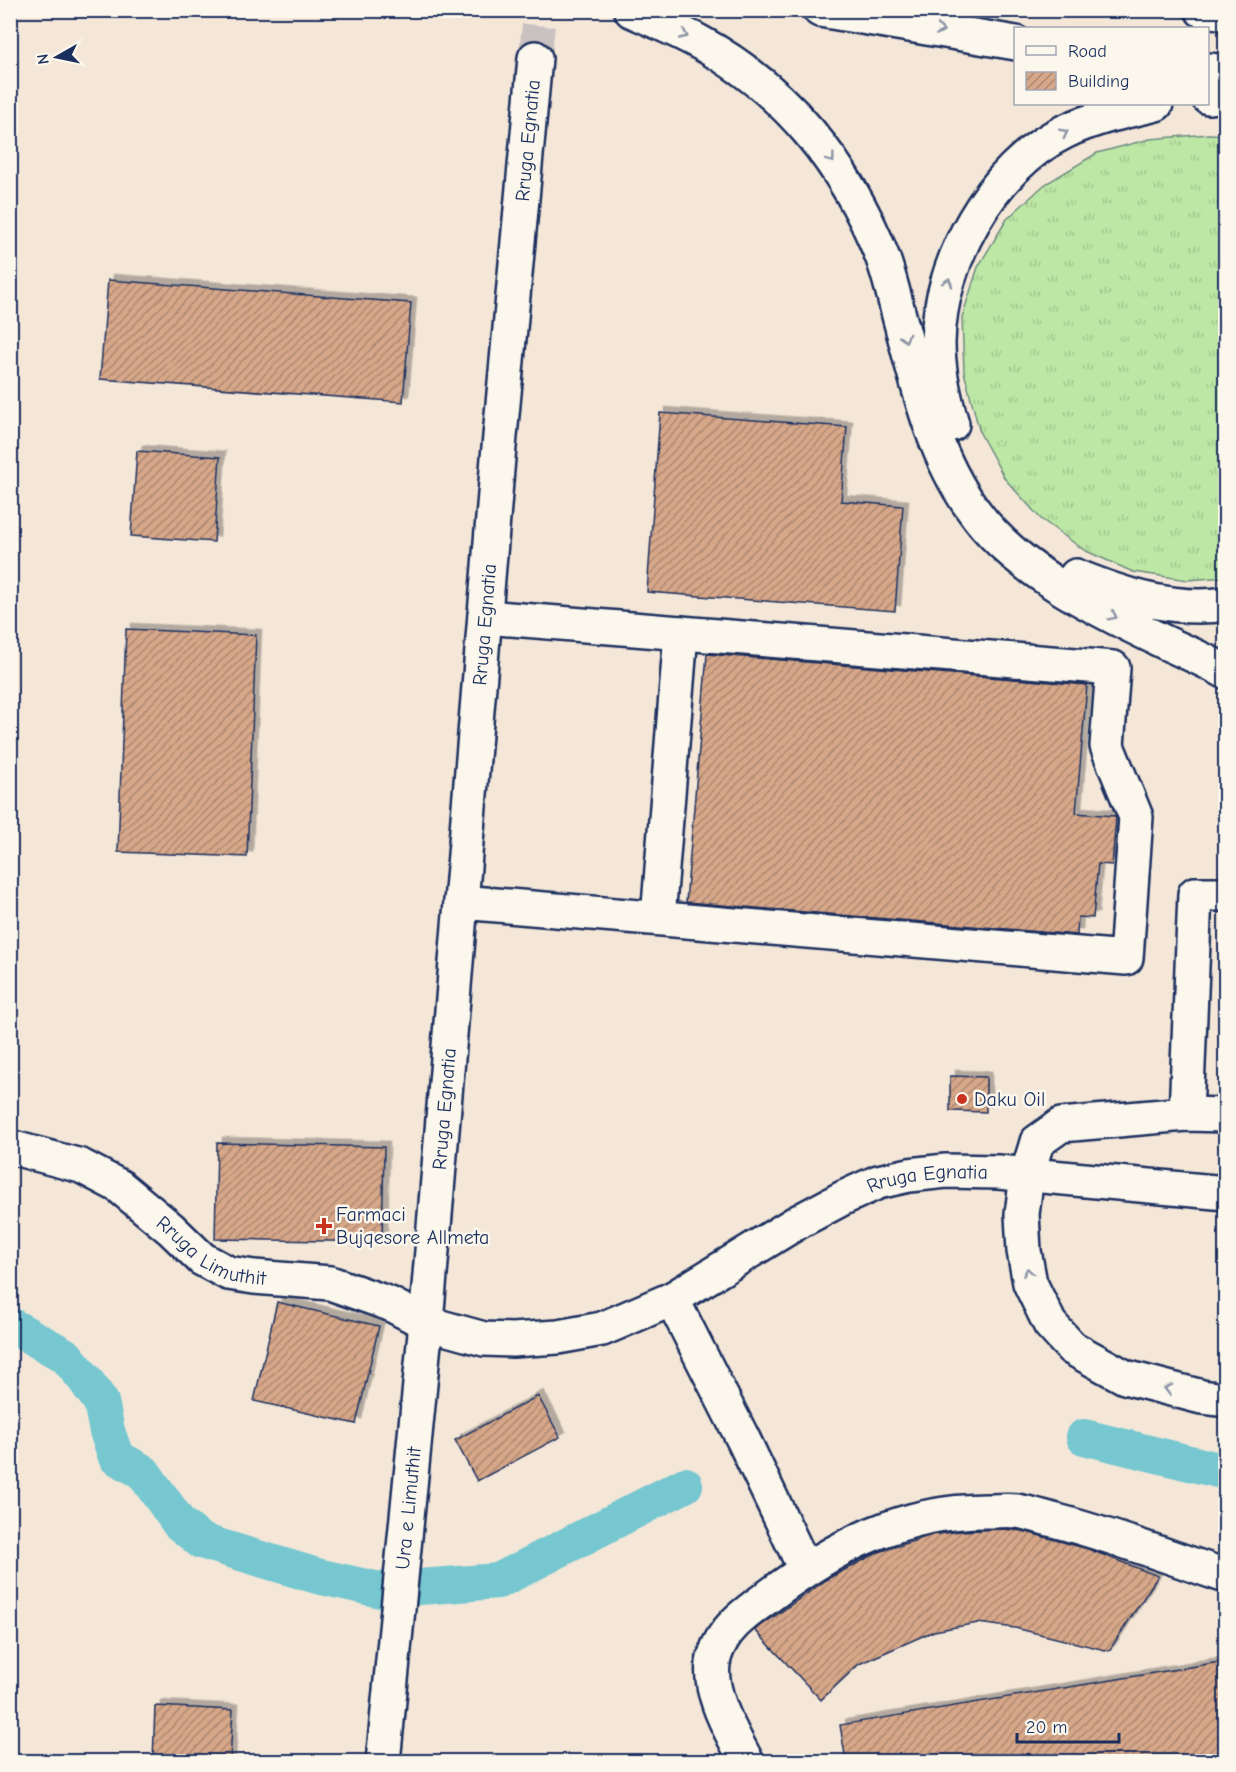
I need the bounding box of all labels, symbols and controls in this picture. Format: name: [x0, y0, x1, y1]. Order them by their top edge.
one-way arrow: [935, 24, 945, 36]
north arrow: [27, 27, 87, 87]
one-way arrow: [677, 27, 688, 39]
legend: [1014, 27, 1209, 105]
text: Road: [1068, 41, 1107, 62]
text: N: [33, 53, 53, 66]
text: Building: [1068, 71, 1130, 92]
street label: Rruga Egnatia: [510, 78, 544, 202]
one-way arrow: [1058, 129, 1069, 141]
one-way arrow: [824, 153, 835, 164]
one-way arrow: [941, 277, 953, 288]
one-way arrow: [898, 333, 911, 343]
street label: Rruga Egnatia: [468, 563, 501, 686]
one-way arrow: [1106, 609, 1117, 621]
street label: Rruga Egnatia: [427, 1047, 460, 1171]
place label: Daku Oil: [974, 1088, 1045, 1111]
marker: Daku Oil: [955, 1092, 969, 1106]
street label: Rruga Egnatia: [863, 1160, 988, 1197]
place label: Farmaci Bujqesore Allmeta: [336, 1203, 489, 1249]
street label: Rruga Limuthit: [152, 1211, 268, 1290]
marker: Farmaci Bujqesore Allmeta: [317, 1219, 331, 1233]
one-way arrow: [1022, 1267, 1035, 1277]
one-way arrow: [1163, 1383, 1173, 1396]
street label: Ura e Limuthit: [390, 1445, 425, 1571]
scale bar: [1017, 1706, 1119, 1744]
text: 20 m: [1026, 1717, 1067, 1738]

